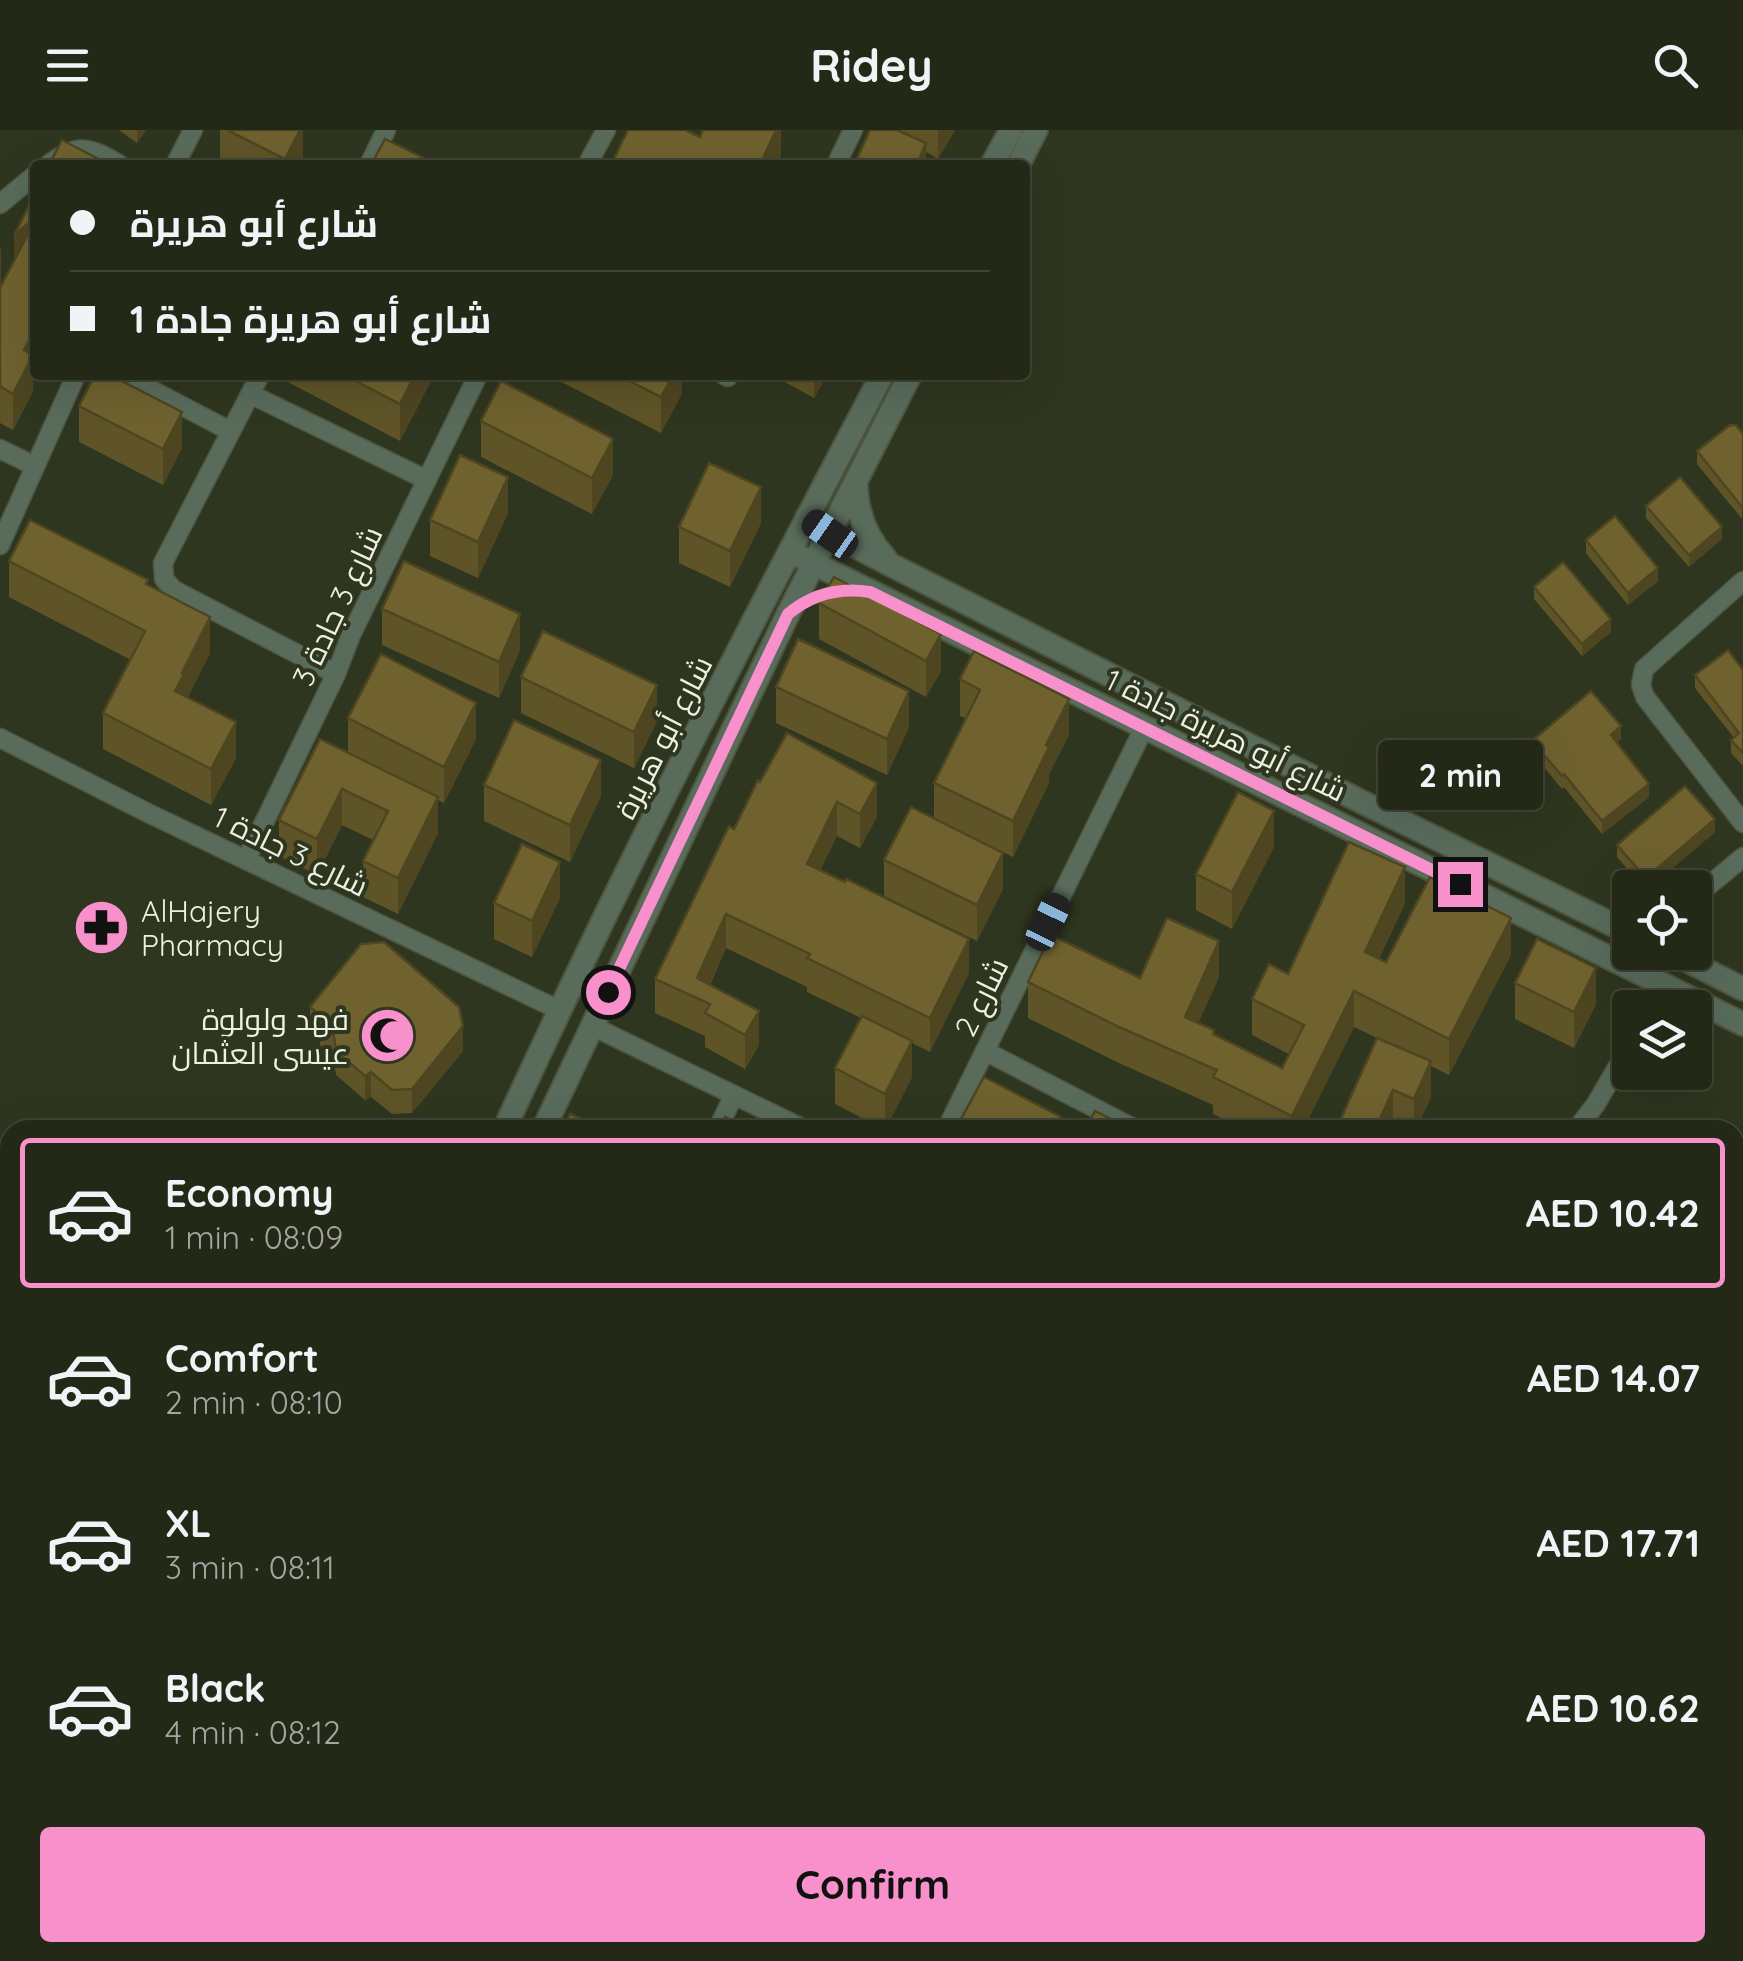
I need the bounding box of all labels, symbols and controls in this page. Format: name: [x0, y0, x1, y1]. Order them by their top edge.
text: Ridey: [810, 37, 933, 93]
icon: menu: [40, 38, 95, 93]
icon: search: [1648, 38, 1703, 93]
text: شارع أبو هريرة: [130, 199, 378, 247]
text: شارع أبو هريرة جادة 1: [130, 295, 492, 343]
car: [797, 505, 863, 563]
street label: شارع 3 جادة 3: [284, 520, 392, 693]
street label: شارع أبو هريرة: [606, 649, 722, 826]
street label: شارع أبو هريرة جادة 1: [1099, 660, 1352, 811]
callout: 2 min: [1378, 739, 1542, 809]
text: 2 min: [1419, 755, 1502, 795]
street label: شارع 3 جادة 1: [207, 797, 374, 906]
route end: [1438, 862, 1483, 907]
map controls: [1612, 870, 1712, 1090]
button: locate: [1612, 870, 1712, 970]
car: [1021, 888, 1075, 956]
place label: AlHajery Pharmacy: [141, 892, 284, 964]
pharmacy icon: AlHajery Pharmacy: [72, 898, 132, 958]
street label: شارع 2: [946, 951, 1018, 1043]
route start: [586, 970, 631, 1015]
button: layers: [1612, 990, 1712, 1090]
place label: فهد ولولوة عيسى العثمان: [172, 1000, 349, 1072]
mosque icon: فهد ولولوة عيسى العثمان: [358, 1006, 418, 1066]
icon: car: [45, 1168, 135, 1258]
text: Economy: [165, 1169, 334, 1217]
text: AED 10.42: [1526, 1189, 1700, 1237]
text: 1 min · 08:09: [165, 1217, 343, 1257]
icon: car: [45, 1333, 135, 1423]
text: Comfort: [165, 1334, 319, 1382]
text: AED 14.07: [1527, 1354, 1700, 1402]
text: 2 min · 08:10: [165, 1382, 343, 1422]
icon: car: [45, 1498, 135, 1588]
text: XL: [165, 1499, 211, 1547]
text: AED 17.71: [1537, 1519, 1700, 1567]
text: 3 min · 08:11: [165, 1547, 335, 1587]
icon: car: [45, 1663, 135, 1753]
text: Black: [165, 1664, 265, 1712]
text: AED 10.62: [1526, 1684, 1700, 1732]
text: 4 min · 08:12: [165, 1712, 341, 1752]
button: Confirm: [40, 1827, 1705, 1942]

